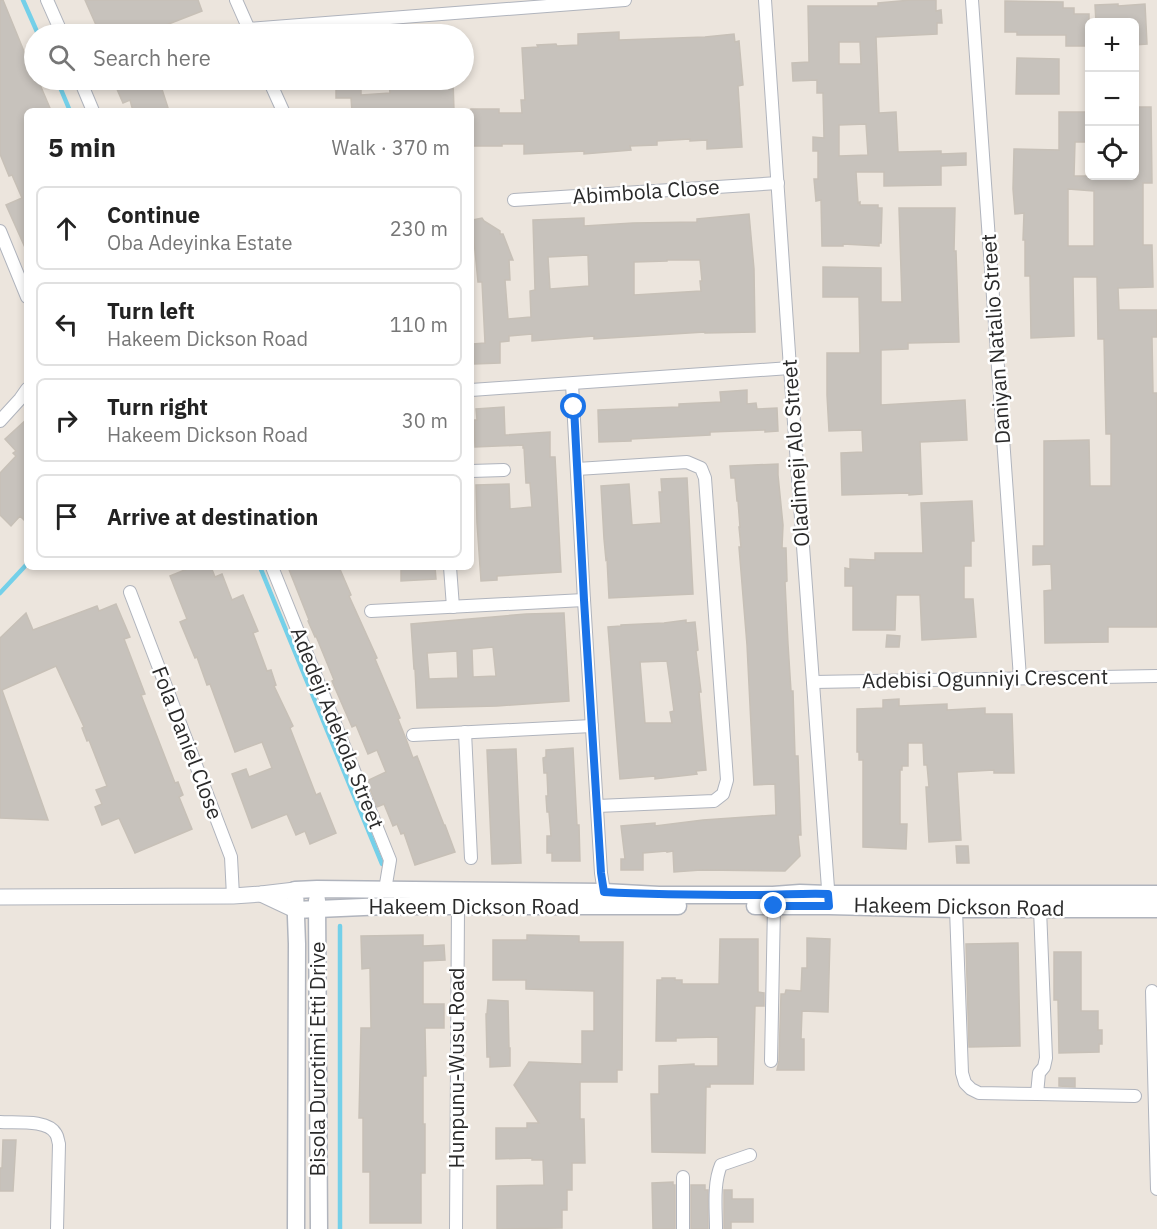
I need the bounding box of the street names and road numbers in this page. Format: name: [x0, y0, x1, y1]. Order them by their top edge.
street label: Abimbola Close: [571, 172, 720, 210]
street label: Daniyan Natalio Street: [974, 233, 1016, 445]
street label: Oladimeji Alo Street: [774, 358, 816, 548]
street label: Adedeji Adekola Street: [285, 622, 391, 833]
street label: Fola Daniel Close: [146, 662, 230, 823]
street label: Adebisi Ogunniyi Crescent: [862, 662, 1108, 694]
street label: Hakeem Dickson Road: [853, 890, 1065, 922]
street label: Hakeem Dickson Road: [368, 892, 580, 920]
street label: Bisola Durotimi Etti Drive: [303, 941, 331, 1177]
street label: Hunpunu-Wusu Road: [442, 968, 470, 1168]

